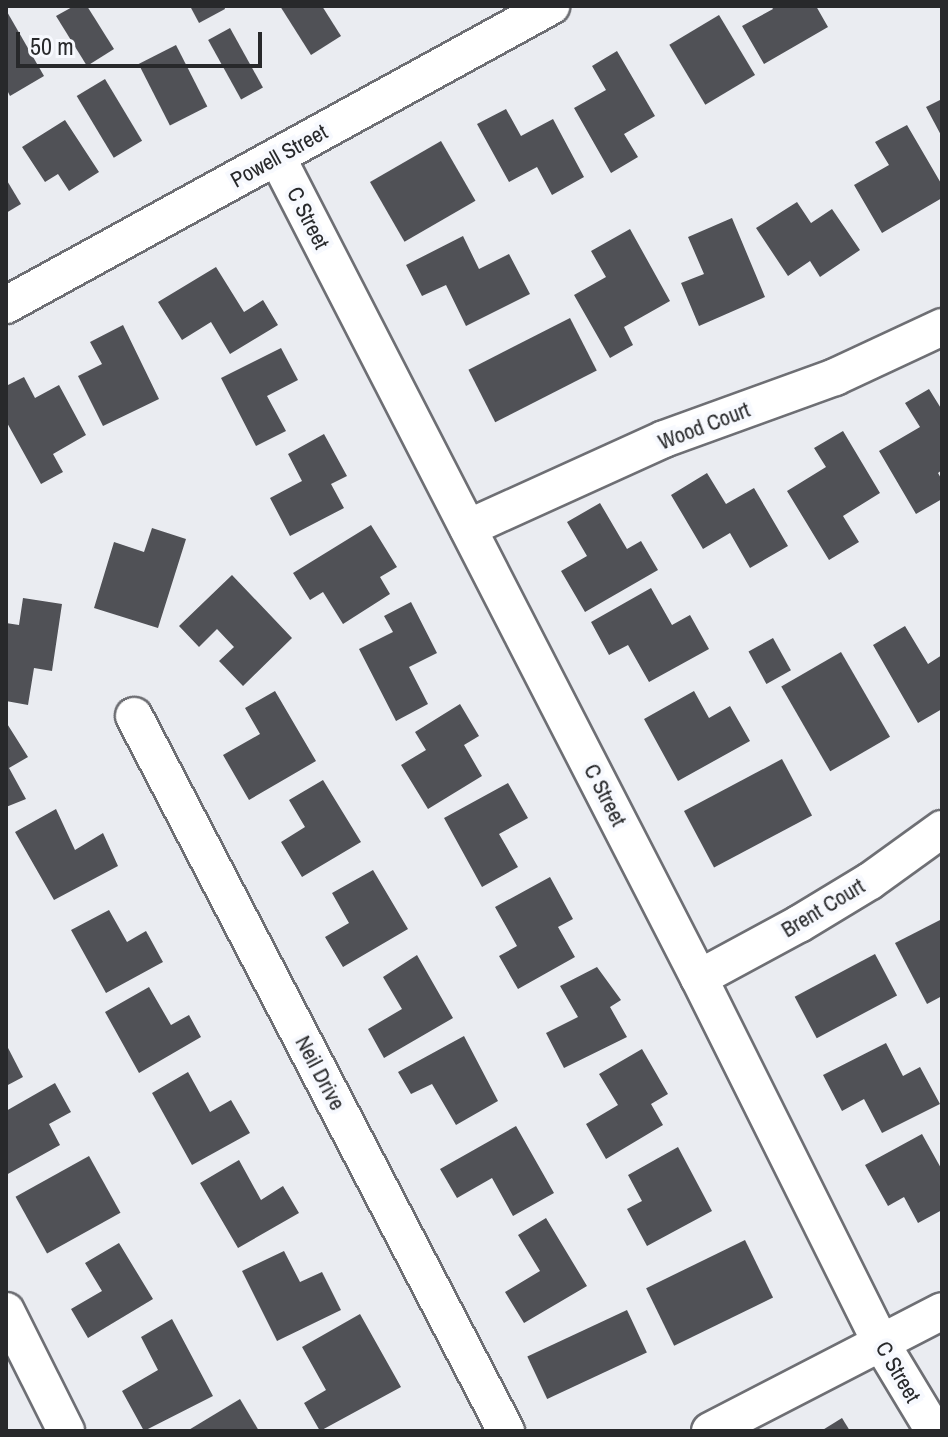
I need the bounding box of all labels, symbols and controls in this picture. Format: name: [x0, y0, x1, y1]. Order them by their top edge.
scale bar: [20, 16, 266, 66]
text: 50 m: [30, 30, 74, 62]
street label: Powell Street: [226, 119, 332, 193]
street label: C Street: [281, 183, 335, 253]
street label: Wood Court: [654, 396, 754, 456]
street label: C Street: [578, 760, 632, 830]
street label: Brent Court: [777, 873, 869, 943]
street label: Neil Drive: [290, 1031, 350, 1115]
street label: C Street: [870, 1337, 926, 1407]

